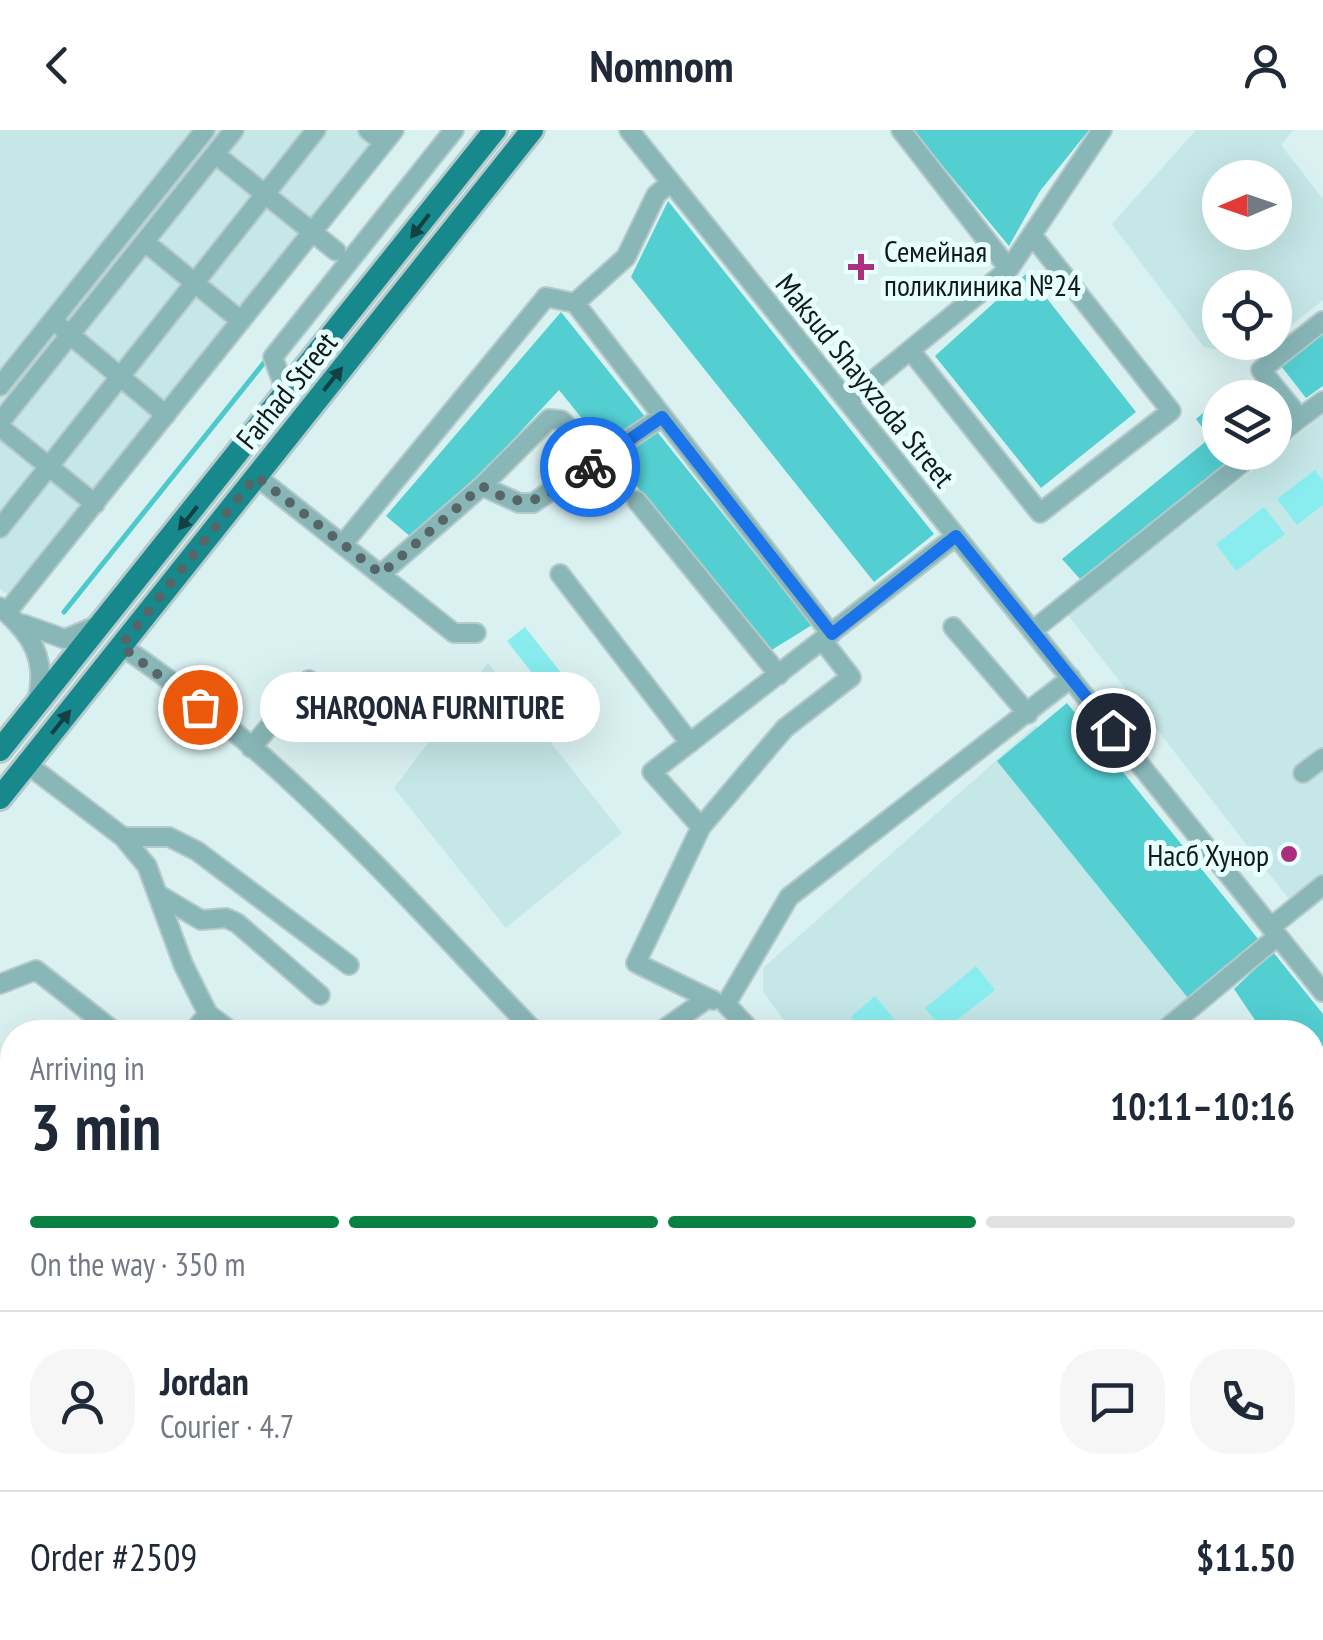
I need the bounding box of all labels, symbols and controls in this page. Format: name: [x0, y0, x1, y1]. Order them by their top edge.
text: Nomnom: [589, 36, 734, 94]
icon: back: [30, 38, 85, 93]
icon: person: [1238, 38, 1293, 93]
north arrow: [1202, 160, 1292, 250]
map controls: [1202, 160, 1292, 470]
one-way arrow: [410, 213, 430, 239]
place label: Семейная поликлиника №24: [884, 231, 1081, 304]
marker: Семейная поликлиника №24: [848, 254, 874, 280]
street label: Maksud Shayxzoda Street: [768, 265, 965, 495]
button: locate: [1202, 270, 1292, 360]
street label: Farhad Street: [227, 323, 345, 456]
one-way arrow: [323, 366, 343, 392]
button: layers: [1202, 380, 1292, 470]
courier: [540, 417, 640, 517]
icon: bike: [563, 440, 618, 495]
one-way arrow: [178, 505, 199, 530]
pin: [158, 665, 243, 750]
callout: SHARQONA FURNITURE: [260, 672, 600, 742]
icon: bag: [173, 680, 228, 735]
text: SHARQONA FURNITURE: [296, 686, 564, 728]
pin: [1071, 688, 1156, 773]
icon: home: [1086, 703, 1141, 758]
one-way arrow: [50, 709, 71, 734]
place label: Насб Хунор: [1147, 835, 1269, 874]
marker: Насб Хунор: [1278, 843, 1300, 865]
text: Arriving in: [30, 1047, 145, 1089]
text: 10:11–10:16: [1110, 1081, 1295, 1130]
text: 3 min: [30, 1084, 161, 1168]
text: On the way · 350 m: [30, 1243, 245, 1285]
button: person: [30, 1349, 135, 1454]
button: chat: [1060, 1349, 1165, 1454]
button: phone: [1190, 1349, 1295, 1454]
text: Jordan: [160, 1356, 249, 1405]
text: Courier · 4.7: [160, 1405, 294, 1447]
text: Order #2509: [30, 1532, 197, 1581]
text: $11.50: [1196, 1532, 1295, 1581]

